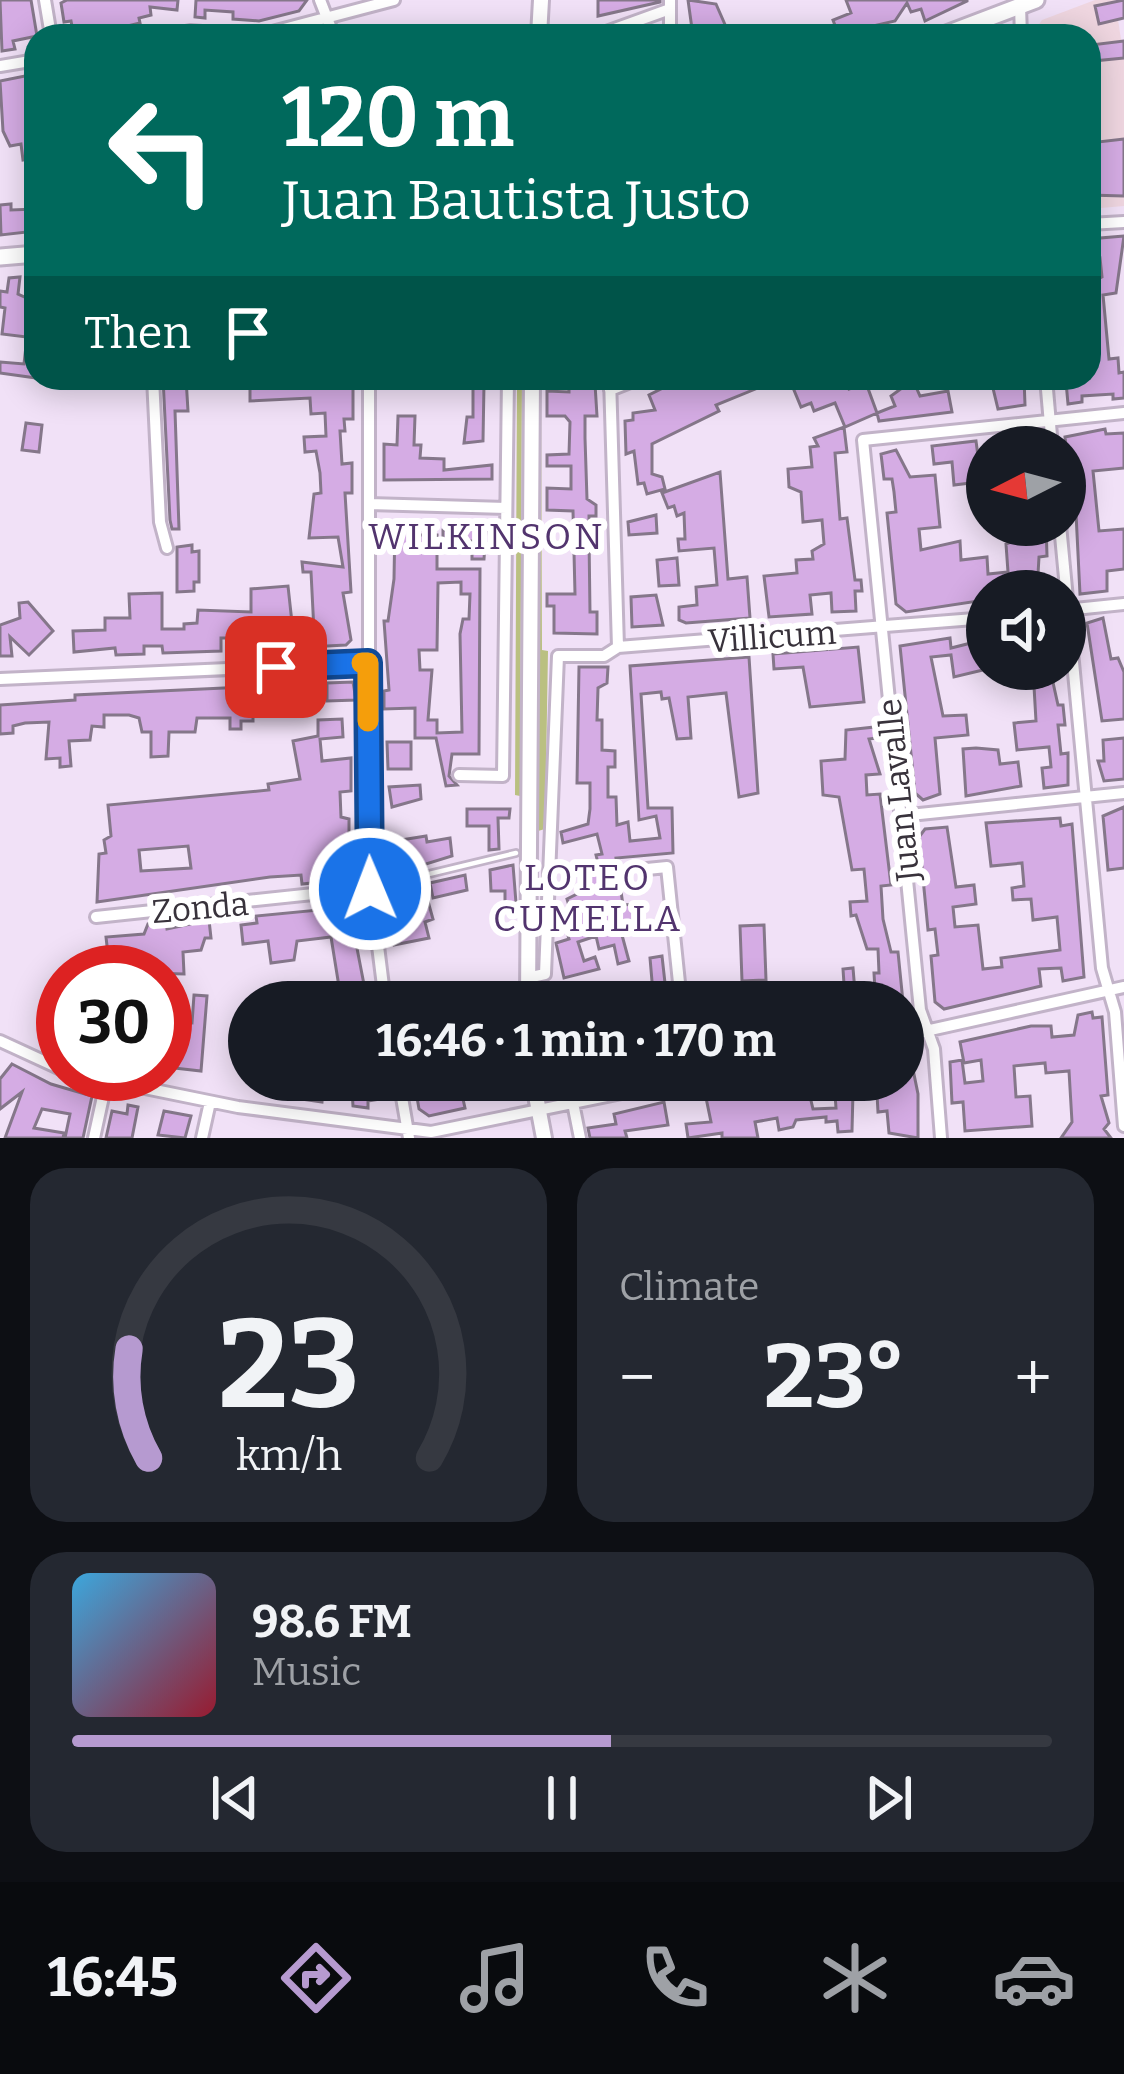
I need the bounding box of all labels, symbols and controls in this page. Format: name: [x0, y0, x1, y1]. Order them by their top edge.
text: 120 m: [282, 67, 514, 168]
icon: left: [84, 72, 240, 228]
text: Juan Bautista Justo: [282, 169, 751, 233]
icon: arrive: [215, 300, 281, 366]
text: Then: [84, 306, 191, 360]
north arrow: [966, 426, 1086, 546]
map controls: [966, 426, 1086, 690]
district label: WILKINSON: [368, 515, 606, 559]
button: sound: [966, 570, 1086, 690]
street label: Villicum: [707, 613, 838, 661]
pin: [225, 616, 327, 718]
icon: arrive: [243, 634, 309, 700]
street label: Juan Lavalle: [870, 697, 929, 884]
position arrow: [307, 826, 433, 952]
district label: LOTEO CUMELLA: [493, 856, 683, 941]
street label: Zonda: [150, 884, 250, 932]
speed limit sign: 30: [36, 945, 192, 1101]
text: 16:46 · 1 min · 170 m: [376, 1014, 776, 1068]
text: Climate: [619, 1264, 759, 1310]
text: 23: [217, 1290, 360, 1440]
text: 23°: [764, 1323, 906, 1431]
text: −: [619, 1338, 655, 1417]
text: +: [1014, 1338, 1052, 1417]
text: km/h: [235, 1430, 342, 1481]
text: 98.6 FM: [252, 1595, 412, 1649]
text: Music: [252, 1649, 361, 1695]
icon: previous: [202, 1765, 268, 1831]
icon: pause: [529, 1765, 595, 1831]
icon: next: [856, 1765, 922, 1831]
icon: directions: [274, 1936, 358, 2020]
icon: music: [453, 1936, 537, 2020]
icon: phone: [633, 1936, 717, 2020]
icon: climate: [813, 1936, 897, 2020]
icon: car: [992, 1936, 1076, 2020]
text: 16:45: [48, 1946, 178, 2010]

